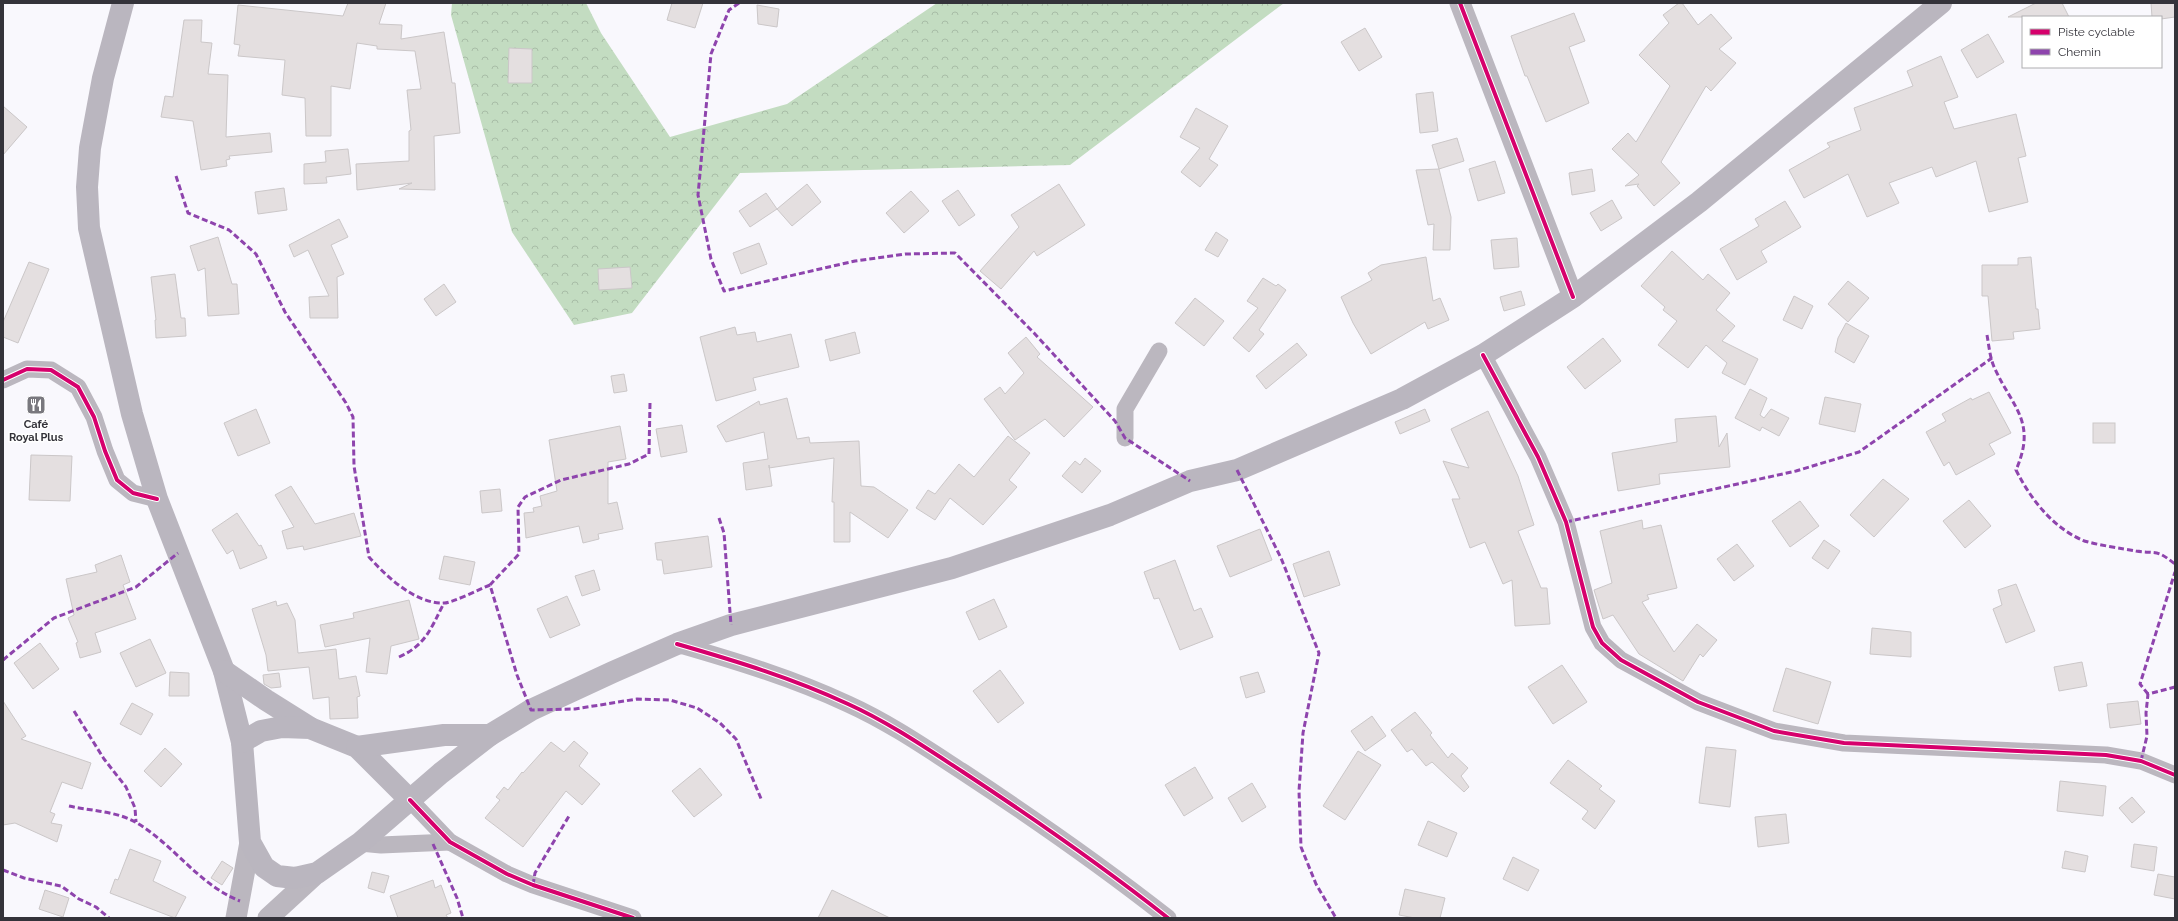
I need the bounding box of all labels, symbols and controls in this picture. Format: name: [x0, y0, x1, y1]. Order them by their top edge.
legend: [2022, 16, 2162, 68]
text: Piste cyclable: [2058, 25, 2135, 39]
text: Chemin: [2058, 45, 2101, 59]
restaurant icon: Café Royal Plus: [25, 394, 47, 416]
place label: Café Royal Plus: [9, 418, 64, 444]

